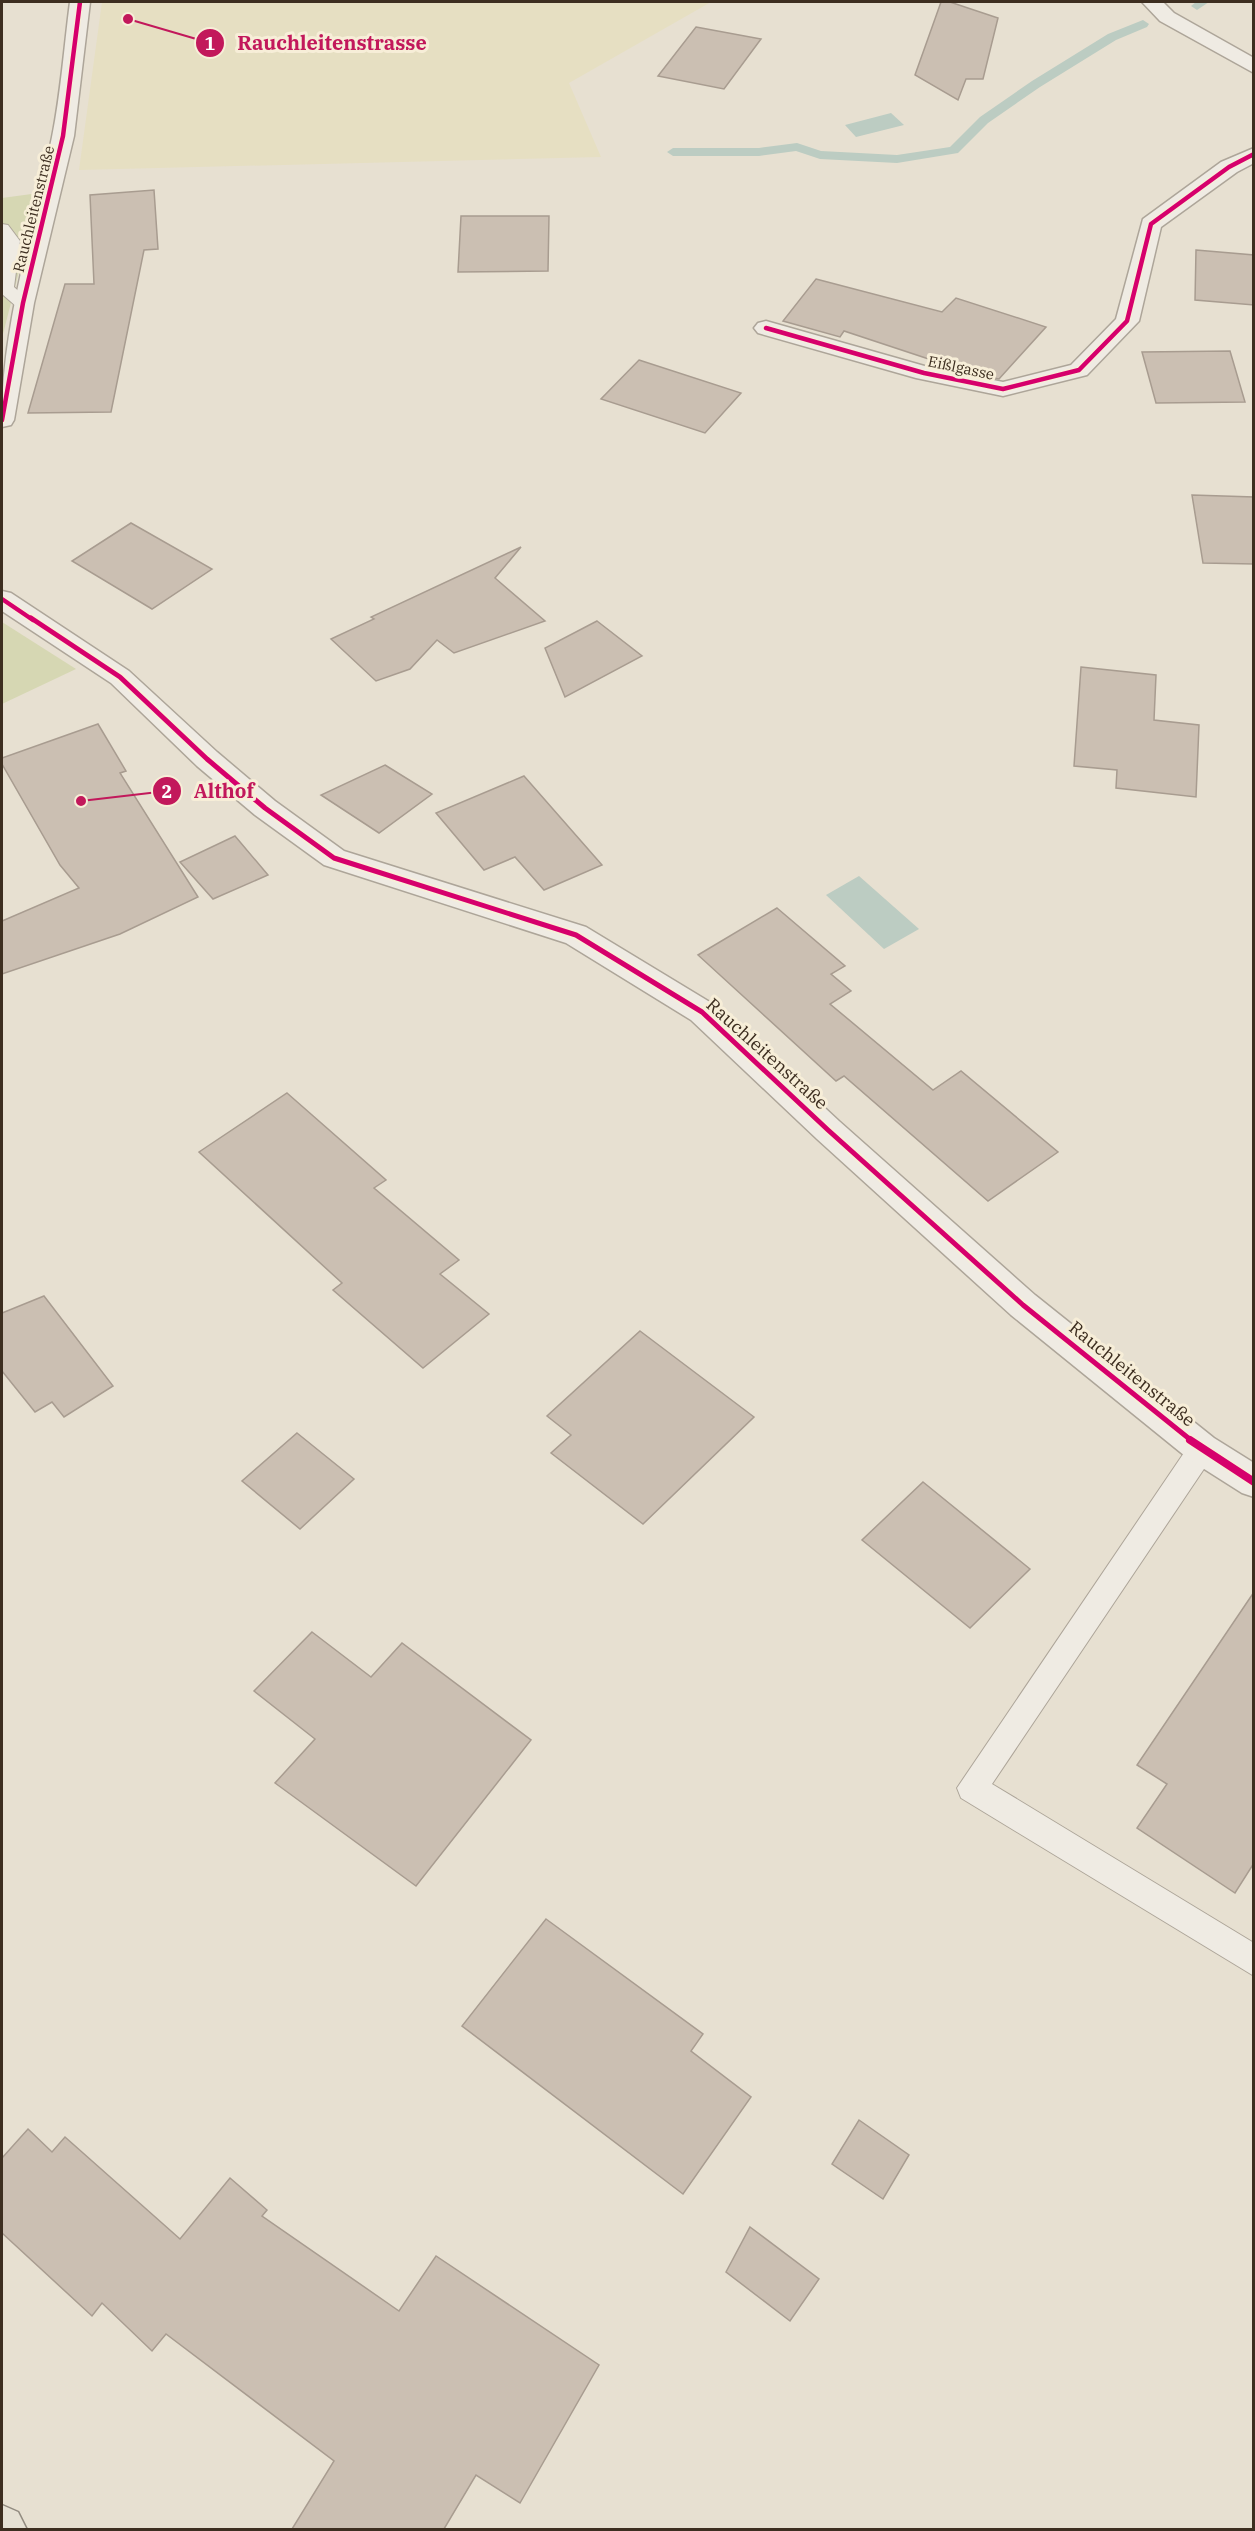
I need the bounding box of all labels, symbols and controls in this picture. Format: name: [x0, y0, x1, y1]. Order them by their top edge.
callout: Rauchleitenstrasse: [195, 24, 438, 62]
text: Rauchleitenstrasse: [237, 29, 427, 56]
text: 1: [205, 32, 216, 55]
street label: Rauchleitenstraße: [9, 144, 58, 274]
street label: Eißlgasse: [926, 351, 996, 384]
callout: Althof: [152, 772, 266, 810]
text: Althof: [194, 777, 256, 804]
text: 2: [162, 780, 172, 803]
street label: Rauchleitenstraße: [702, 993, 833, 1114]
street label: Rauchleitenstraße: [1065, 1316, 1200, 1432]

